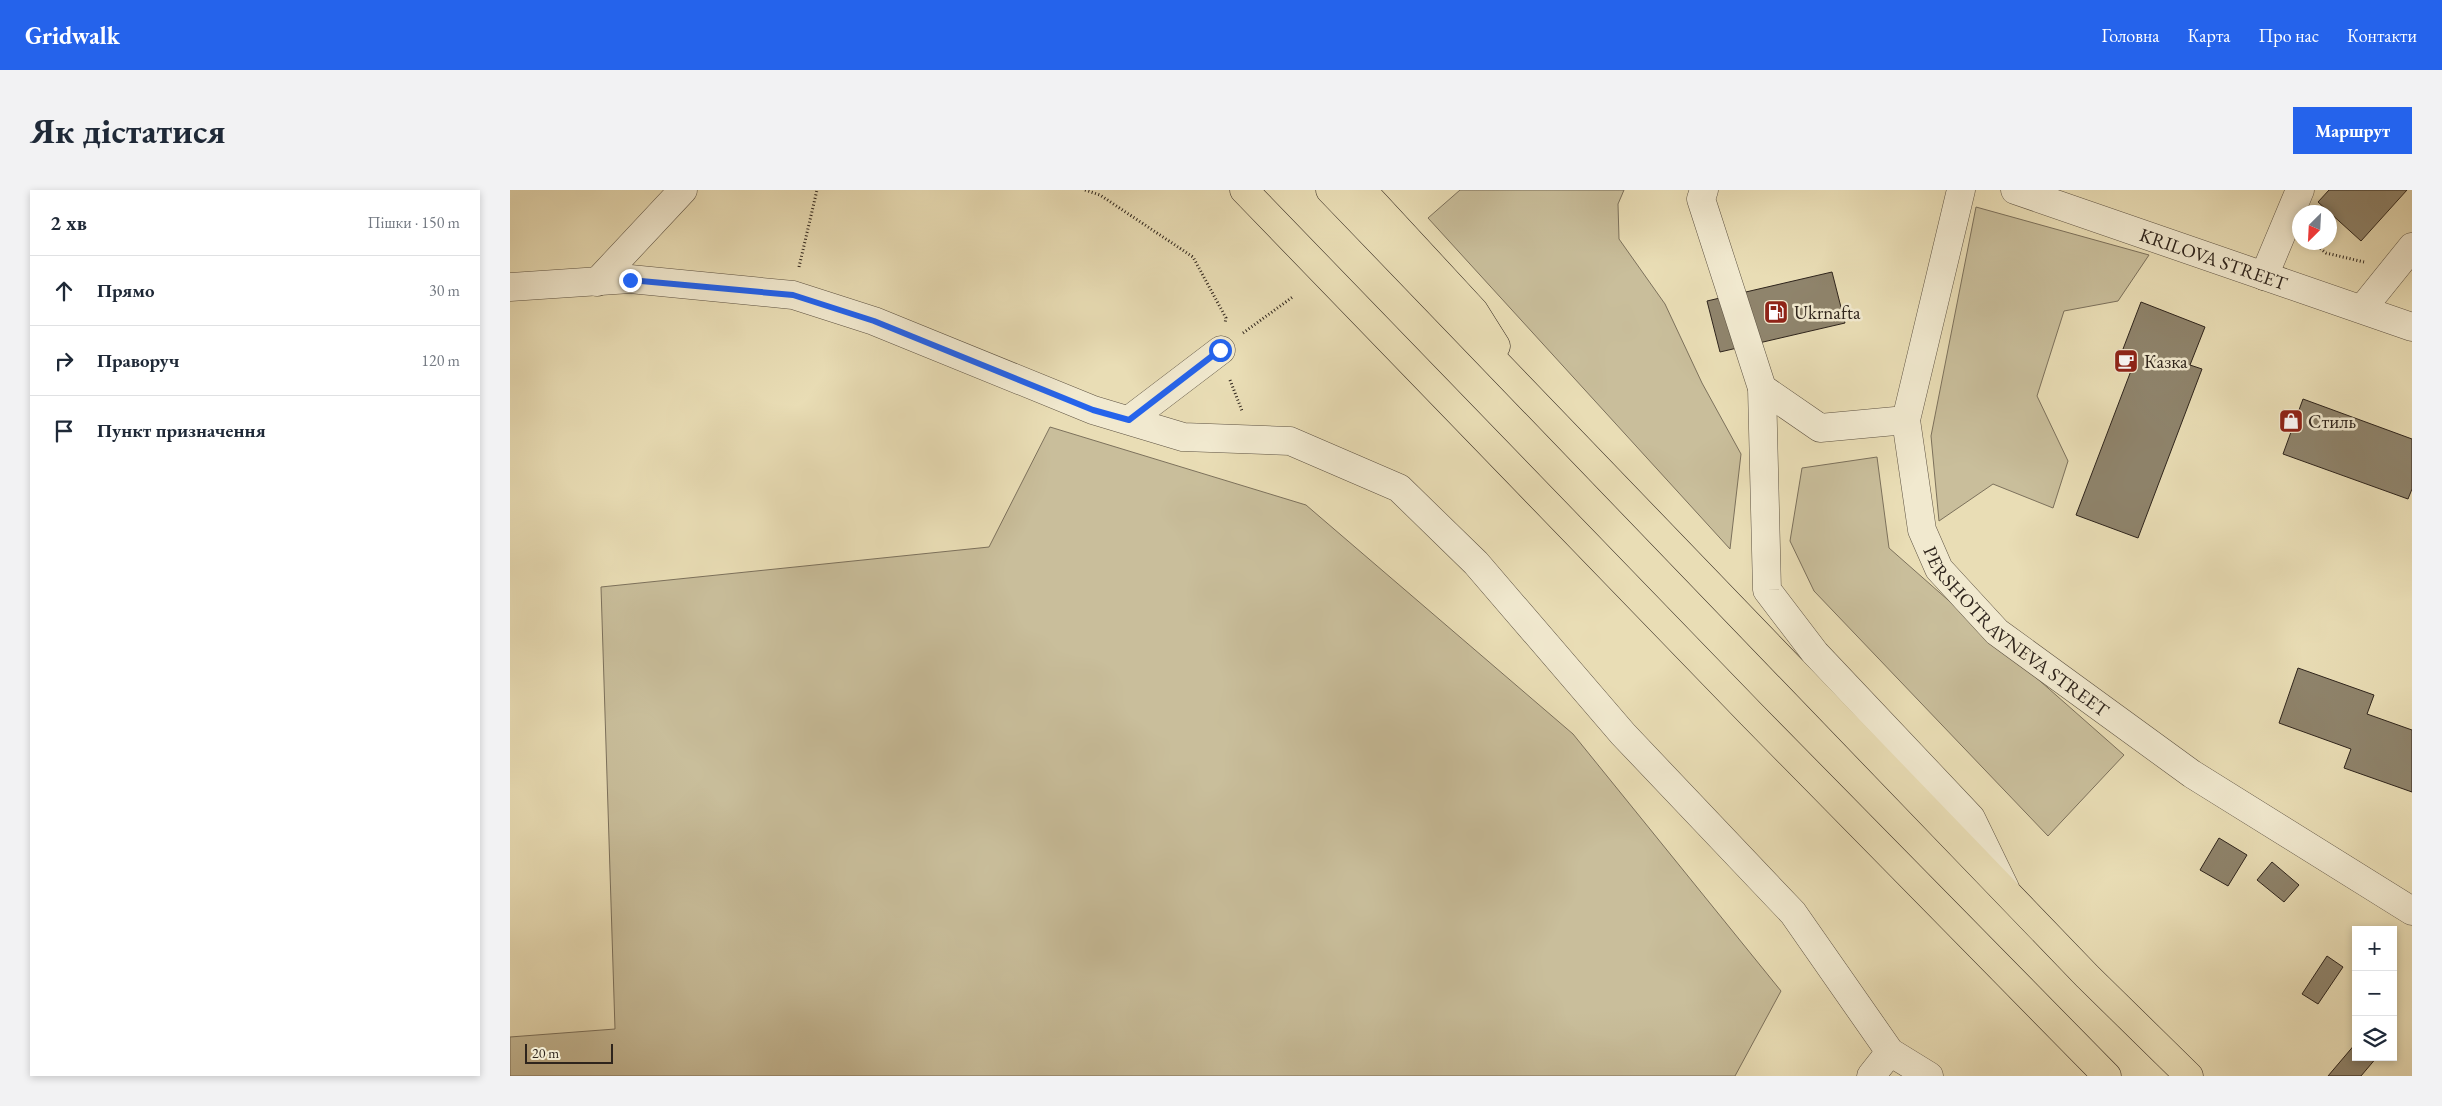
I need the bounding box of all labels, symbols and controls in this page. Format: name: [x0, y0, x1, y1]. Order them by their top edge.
text: Gridwalk: [25, 20, 120, 51]
text: Головна: [2102, 24, 2159, 47]
text: Карта: [2187, 24, 2230, 47]
text: Про нас: [2258, 24, 2319, 47]
text: Контакти: [2347, 24, 2417, 47]
button: Маршрут: [2293, 107, 2412, 154]
text: Як дістатися: [30, 108, 225, 153]
north arrow: [2292, 205, 2337, 250]
text: 2 хв: [50, 209, 87, 236]
text: Пішки · 150 m: [367, 212, 460, 233]
street label: KRILOVA STREET: [2136, 221, 2291, 296]
route end: [619, 269, 642, 292]
icon: ahead: [50, 277, 78, 305]
text: Прямо: [97, 278, 155, 303]
text: 30 m: [429, 280, 460, 301]
fuel station icon: Ukrnafta: [1763, 299, 1789, 325]
place label: Ukrnafta: [1794, 300, 1861, 325]
route start: [1209, 339, 1232, 362]
icon: right: [50, 347, 78, 375]
text: Праворуч: [97, 348, 179, 373]
cafe icon: Казка: [2113, 348, 2139, 374]
place label: Казка: [2144, 349, 2188, 374]
text: 120 m: [421, 350, 460, 371]
shop icon: Стиль: [2278, 408, 2304, 434]
place label: Стиль: [2308, 409, 2356, 434]
icon: arrive: [50, 417, 78, 445]
text: Пункт призначення: [97, 418, 266, 443]
street label: PERSHOTRAVNEVA STREET: [1918, 542, 2115, 722]
map controls: [2352, 926, 2397, 1061]
button: +: [2352, 926, 2397, 971]
button: −: [2352, 971, 2397, 1016]
button: layers: [2352, 1016, 2397, 1061]
scale bar: [525, 1041, 612, 1064]
text: 20 m: [532, 1044, 559, 1062]

